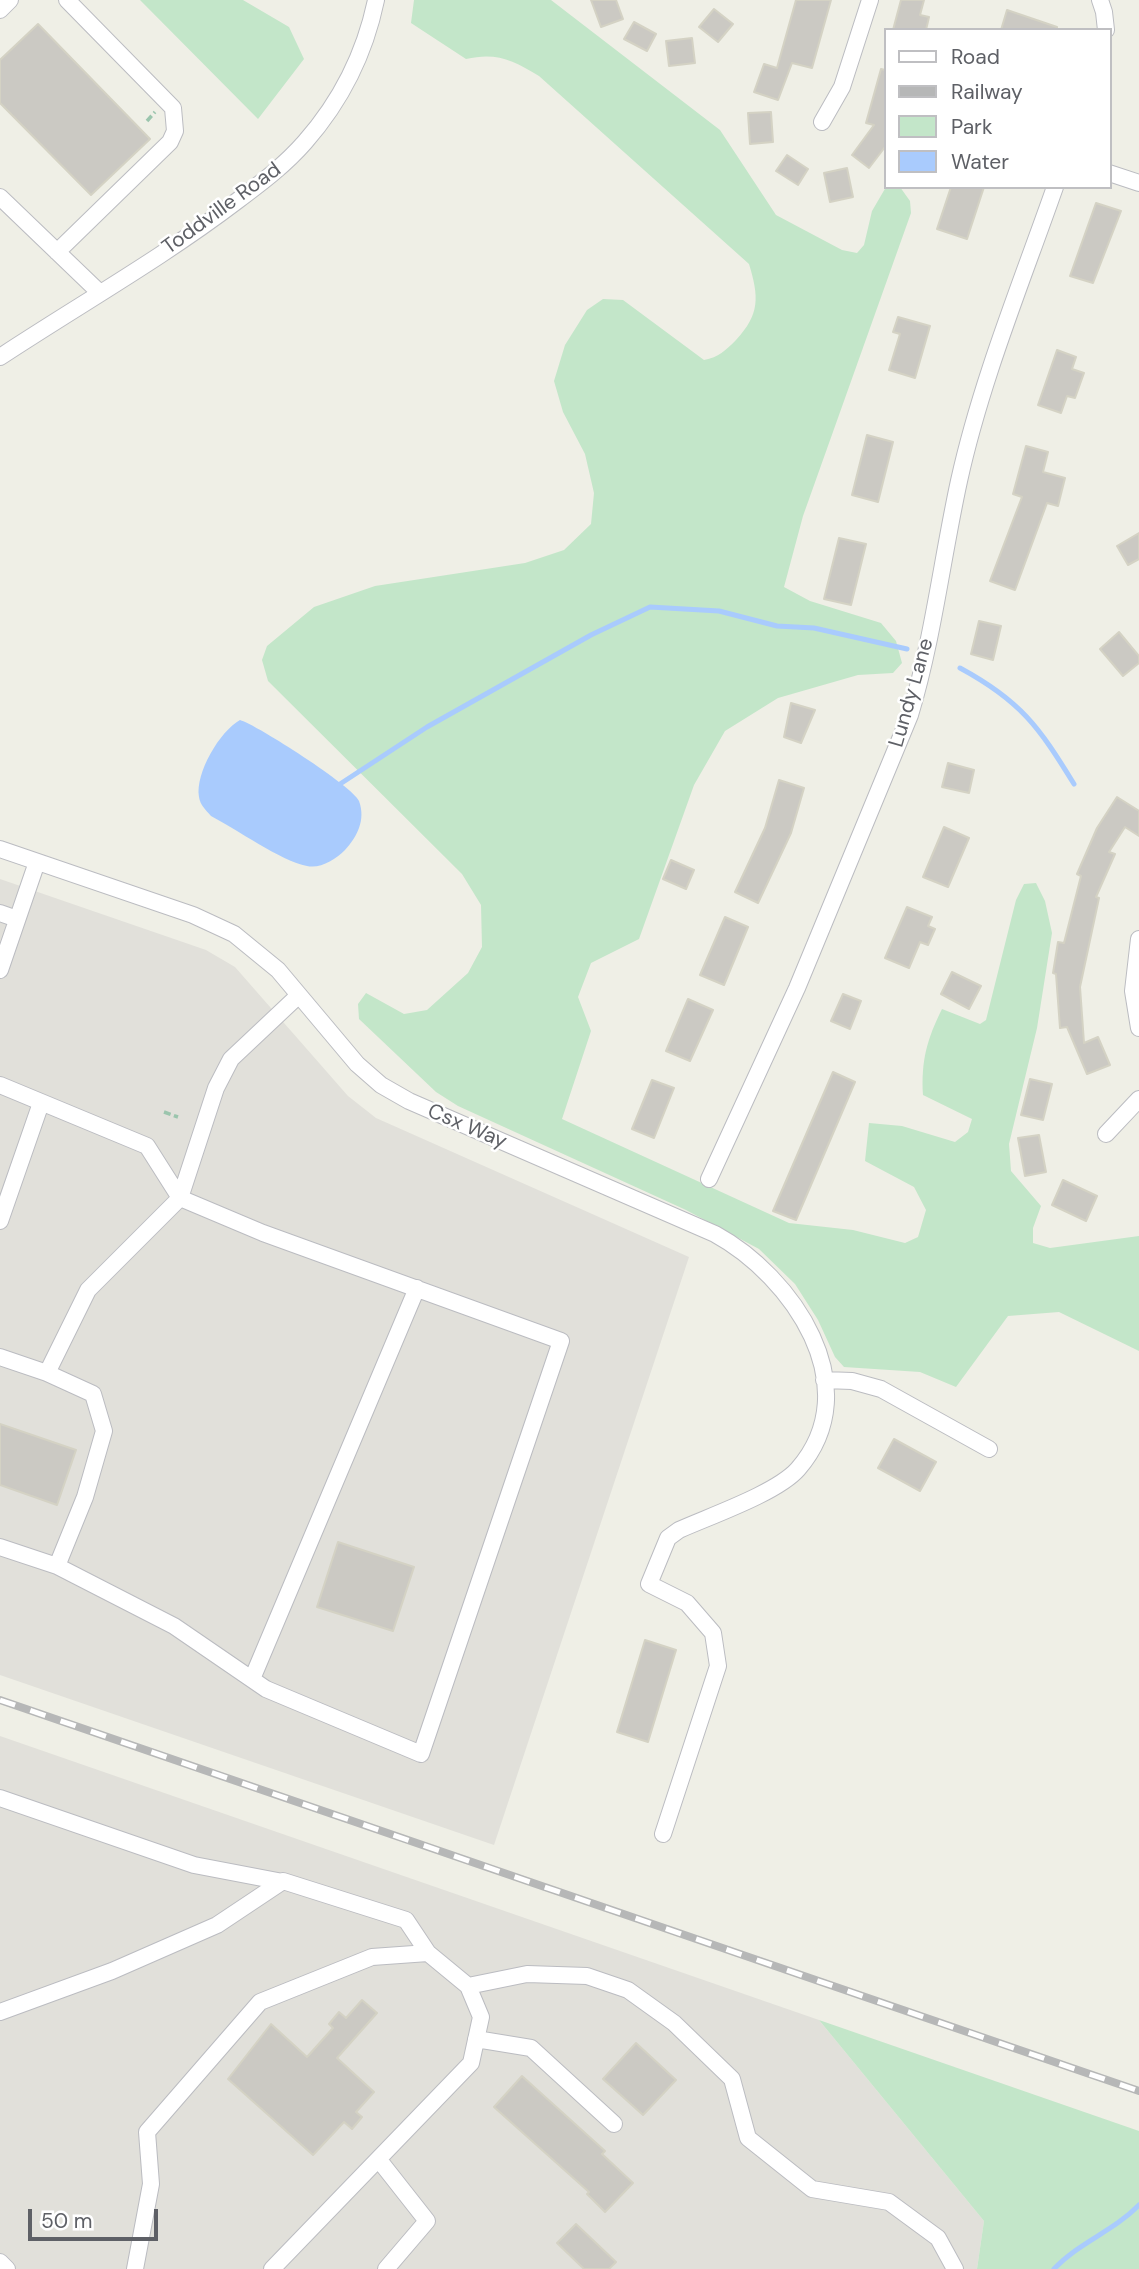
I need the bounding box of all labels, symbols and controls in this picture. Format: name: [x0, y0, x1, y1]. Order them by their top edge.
legend: [884, 28, 1111, 189]
text: Road: [951, 43, 1000, 71]
text: Railway: [951, 78, 1023, 106]
text: Park: [951, 113, 992, 141]
text: Water: [951, 148, 1009, 176]
street label: Toddville Road: [158, 157, 286, 261]
street label: Lundy Lane: [884, 636, 940, 750]
street label: Csx Way: [424, 1099, 510, 1155]
scale bar: [32, 2196, 161, 2240]
text: 50 m: [41, 2207, 92, 2235]

